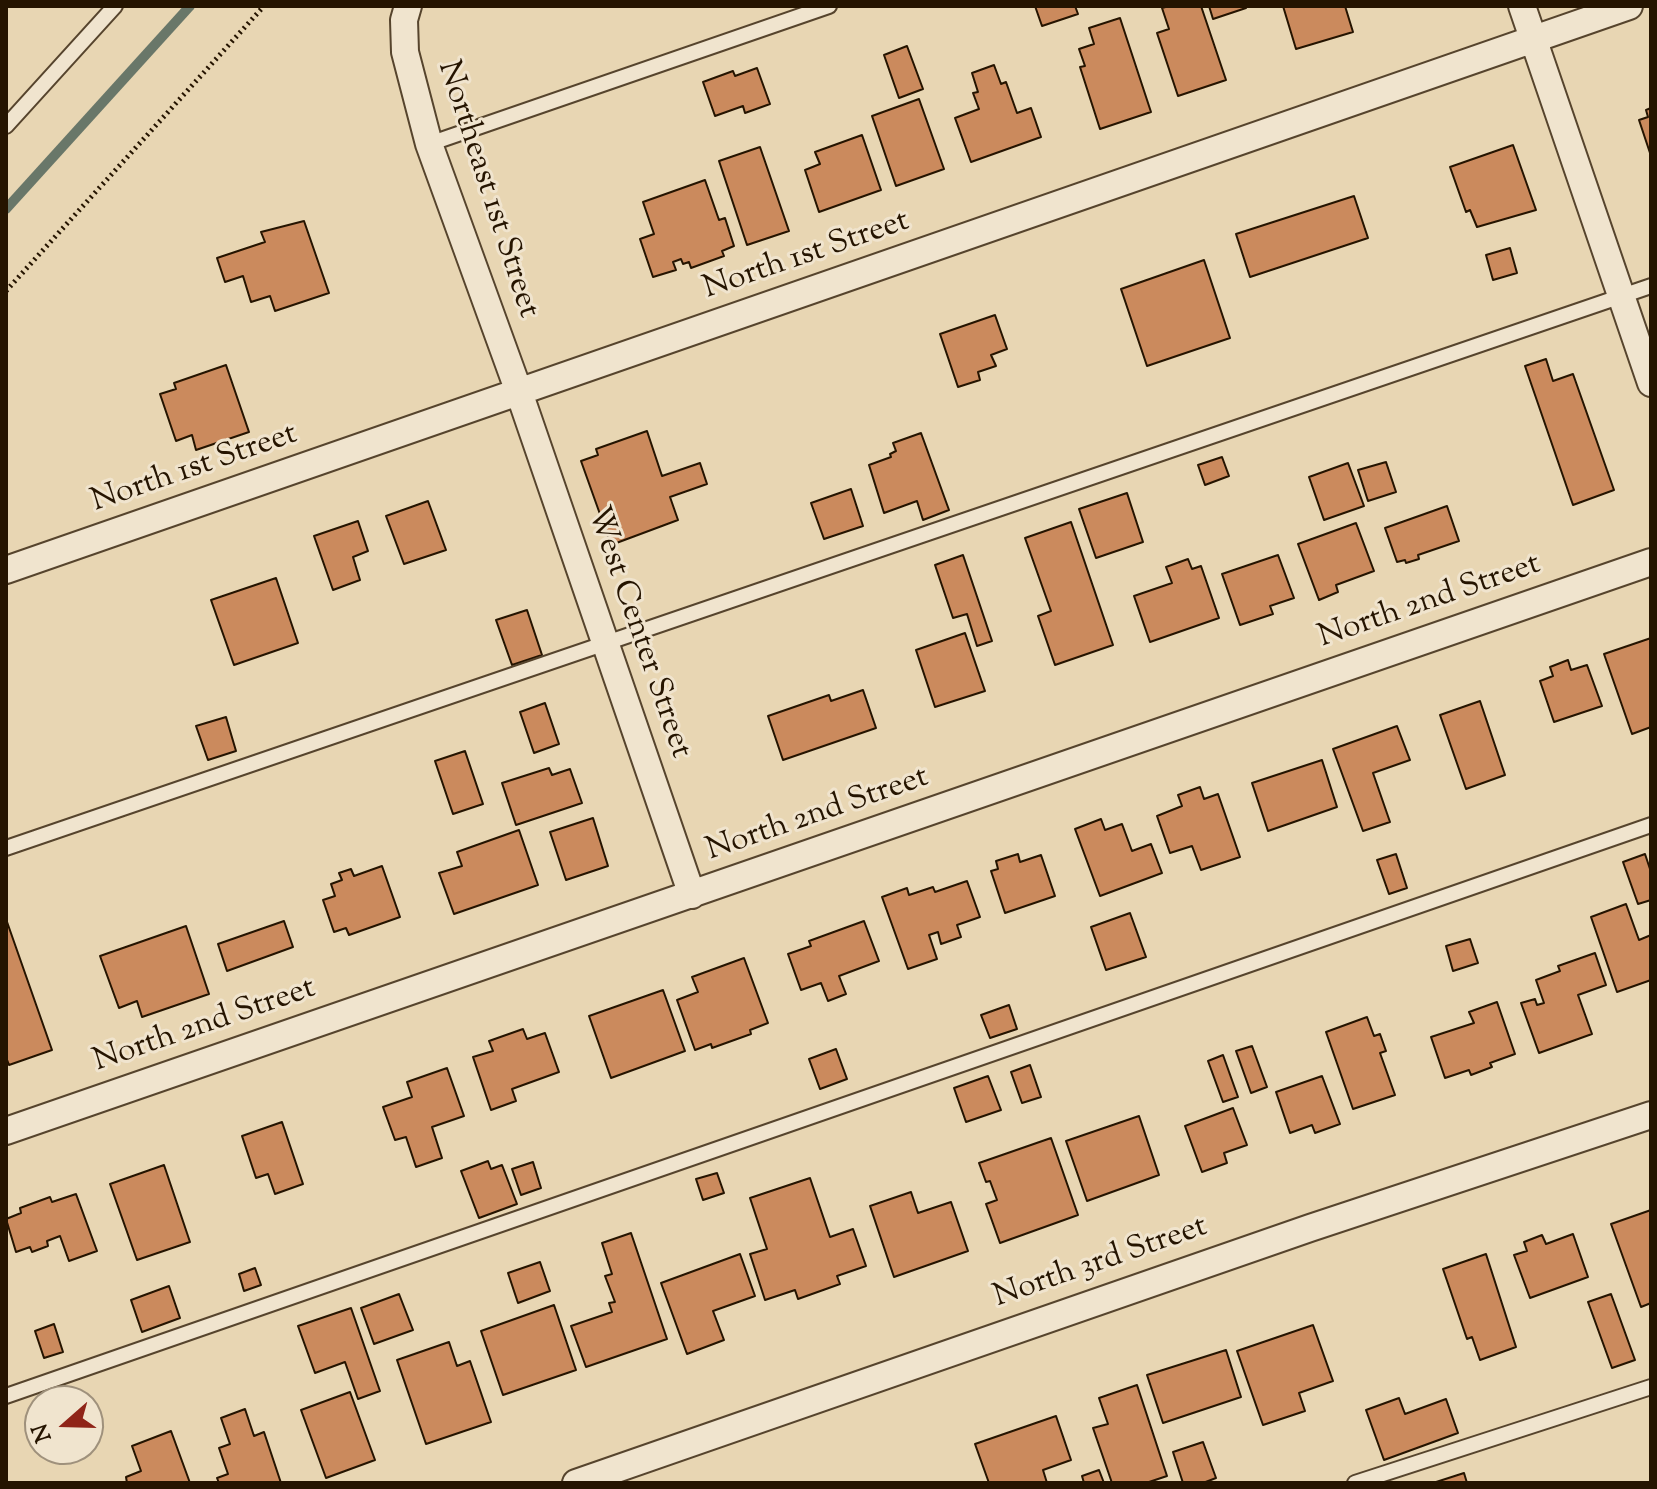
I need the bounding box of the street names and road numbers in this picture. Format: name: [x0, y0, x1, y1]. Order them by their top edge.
street label: Northeast 1st Street: [426, 57, 546, 323]
street label: North 1st Street: [699, 204, 915, 310]
street label: North 1st Street: [87, 417, 303, 523]
street label: West Center Street: [576, 502, 698, 764]
street label: North 2nd Street: [1314, 547, 1546, 659]
street label: North 2nd Street: [702, 760, 934, 872]
street label: North 2nd Street: [89, 971, 321, 1083]
street label: North 3rd Street: [989, 1209, 1213, 1319]

